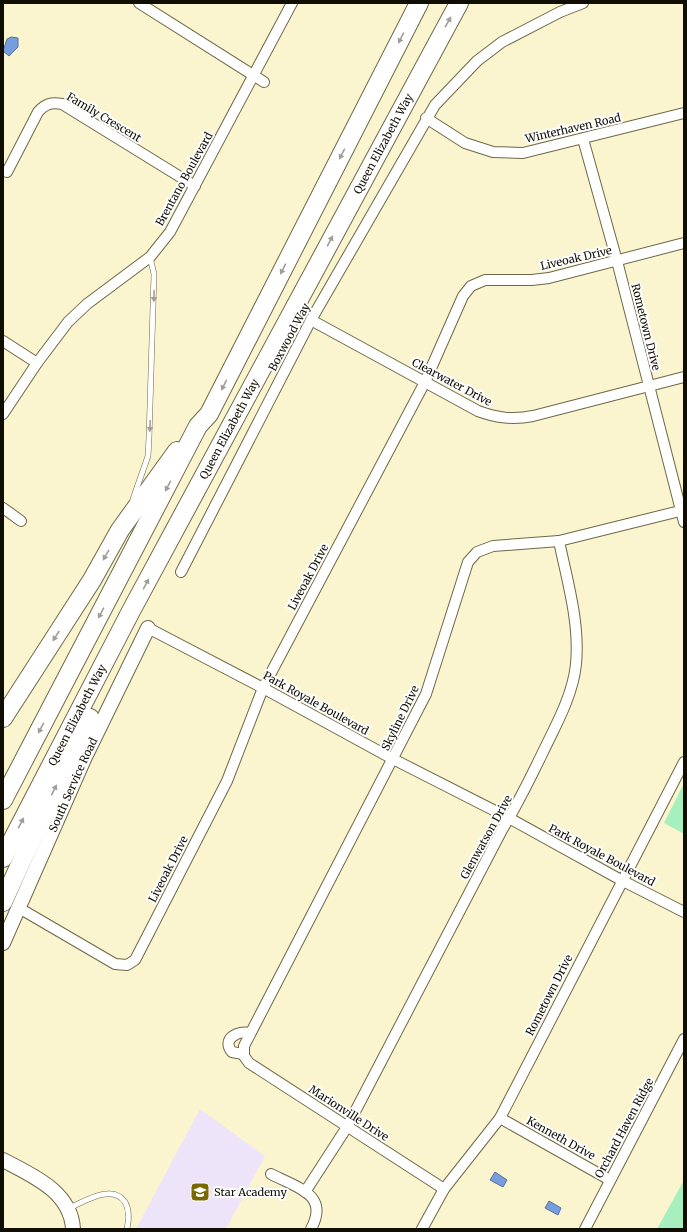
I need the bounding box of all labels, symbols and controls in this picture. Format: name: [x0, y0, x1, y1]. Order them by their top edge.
one-way arrow: [445, 17, 452, 28]
one-way arrow: [398, 32, 404, 44]
street label: Family Crescent: [64, 89, 144, 145]
street label: Queen Elizabeth Way: [350, 91, 416, 197]
street label: Winterhaven Road: [523, 110, 622, 146]
street label: Brentano Boulevard: [152, 129, 216, 228]
one-way arrow: [339, 148, 345, 159]
one-way arrow: [327, 235, 333, 247]
street label: Liveoak Drive: [539, 243, 613, 273]
one-way arrow: [280, 264, 286, 275]
street label: Rometown Drive: [628, 282, 664, 372]
one-way arrow: [151, 290, 157, 303]
street label: Boxwood Way: [265, 300, 313, 373]
street label: Clearwater Drive: [410, 355, 495, 409]
street label: Queen Elizabeth Way: [196, 376, 262, 482]
one-way arrow: [221, 379, 227, 391]
one-way arrow: [147, 420, 153, 433]
one-way arrow: [165, 480, 171, 492]
street label: Liveoak Drive: [285, 541, 331, 612]
one-way arrow: [103, 549, 110, 561]
one-way arrow: [143, 578, 150, 590]
one-way arrow: [98, 608, 104, 619]
one-way arrow: [52, 631, 60, 641]
street label: Queen Elizabeth Way: [45, 661, 109, 768]
street label: Park Royale Boulevard: [261, 668, 372, 738]
street label: Skyline Drive: [378, 683, 422, 753]
one-way arrow: [37, 723, 44, 734]
street label: South Service Road: [46, 735, 101, 834]
one-way arrow: [51, 784, 57, 795]
street label: Glenwatson Drive: [457, 792, 515, 881]
one-way arrow: [18, 818, 24, 829]
street label: Park Royale Boulevard: [546, 821, 658, 889]
street label: Liveoak Drive: [145, 833, 191, 905]
street label: Rometown Drive: [523, 952, 576, 1038]
street label: Orchard Haven Ridge: [592, 1075, 656, 1180]
street label: Marionville Drive: [306, 1082, 392, 1144]
street label: Kenneth Drive: [524, 1113, 598, 1163]
school or university icon: Star Academy: [189, 1181, 211, 1203]
place label: Star Academy: [214, 1185, 287, 1199]

